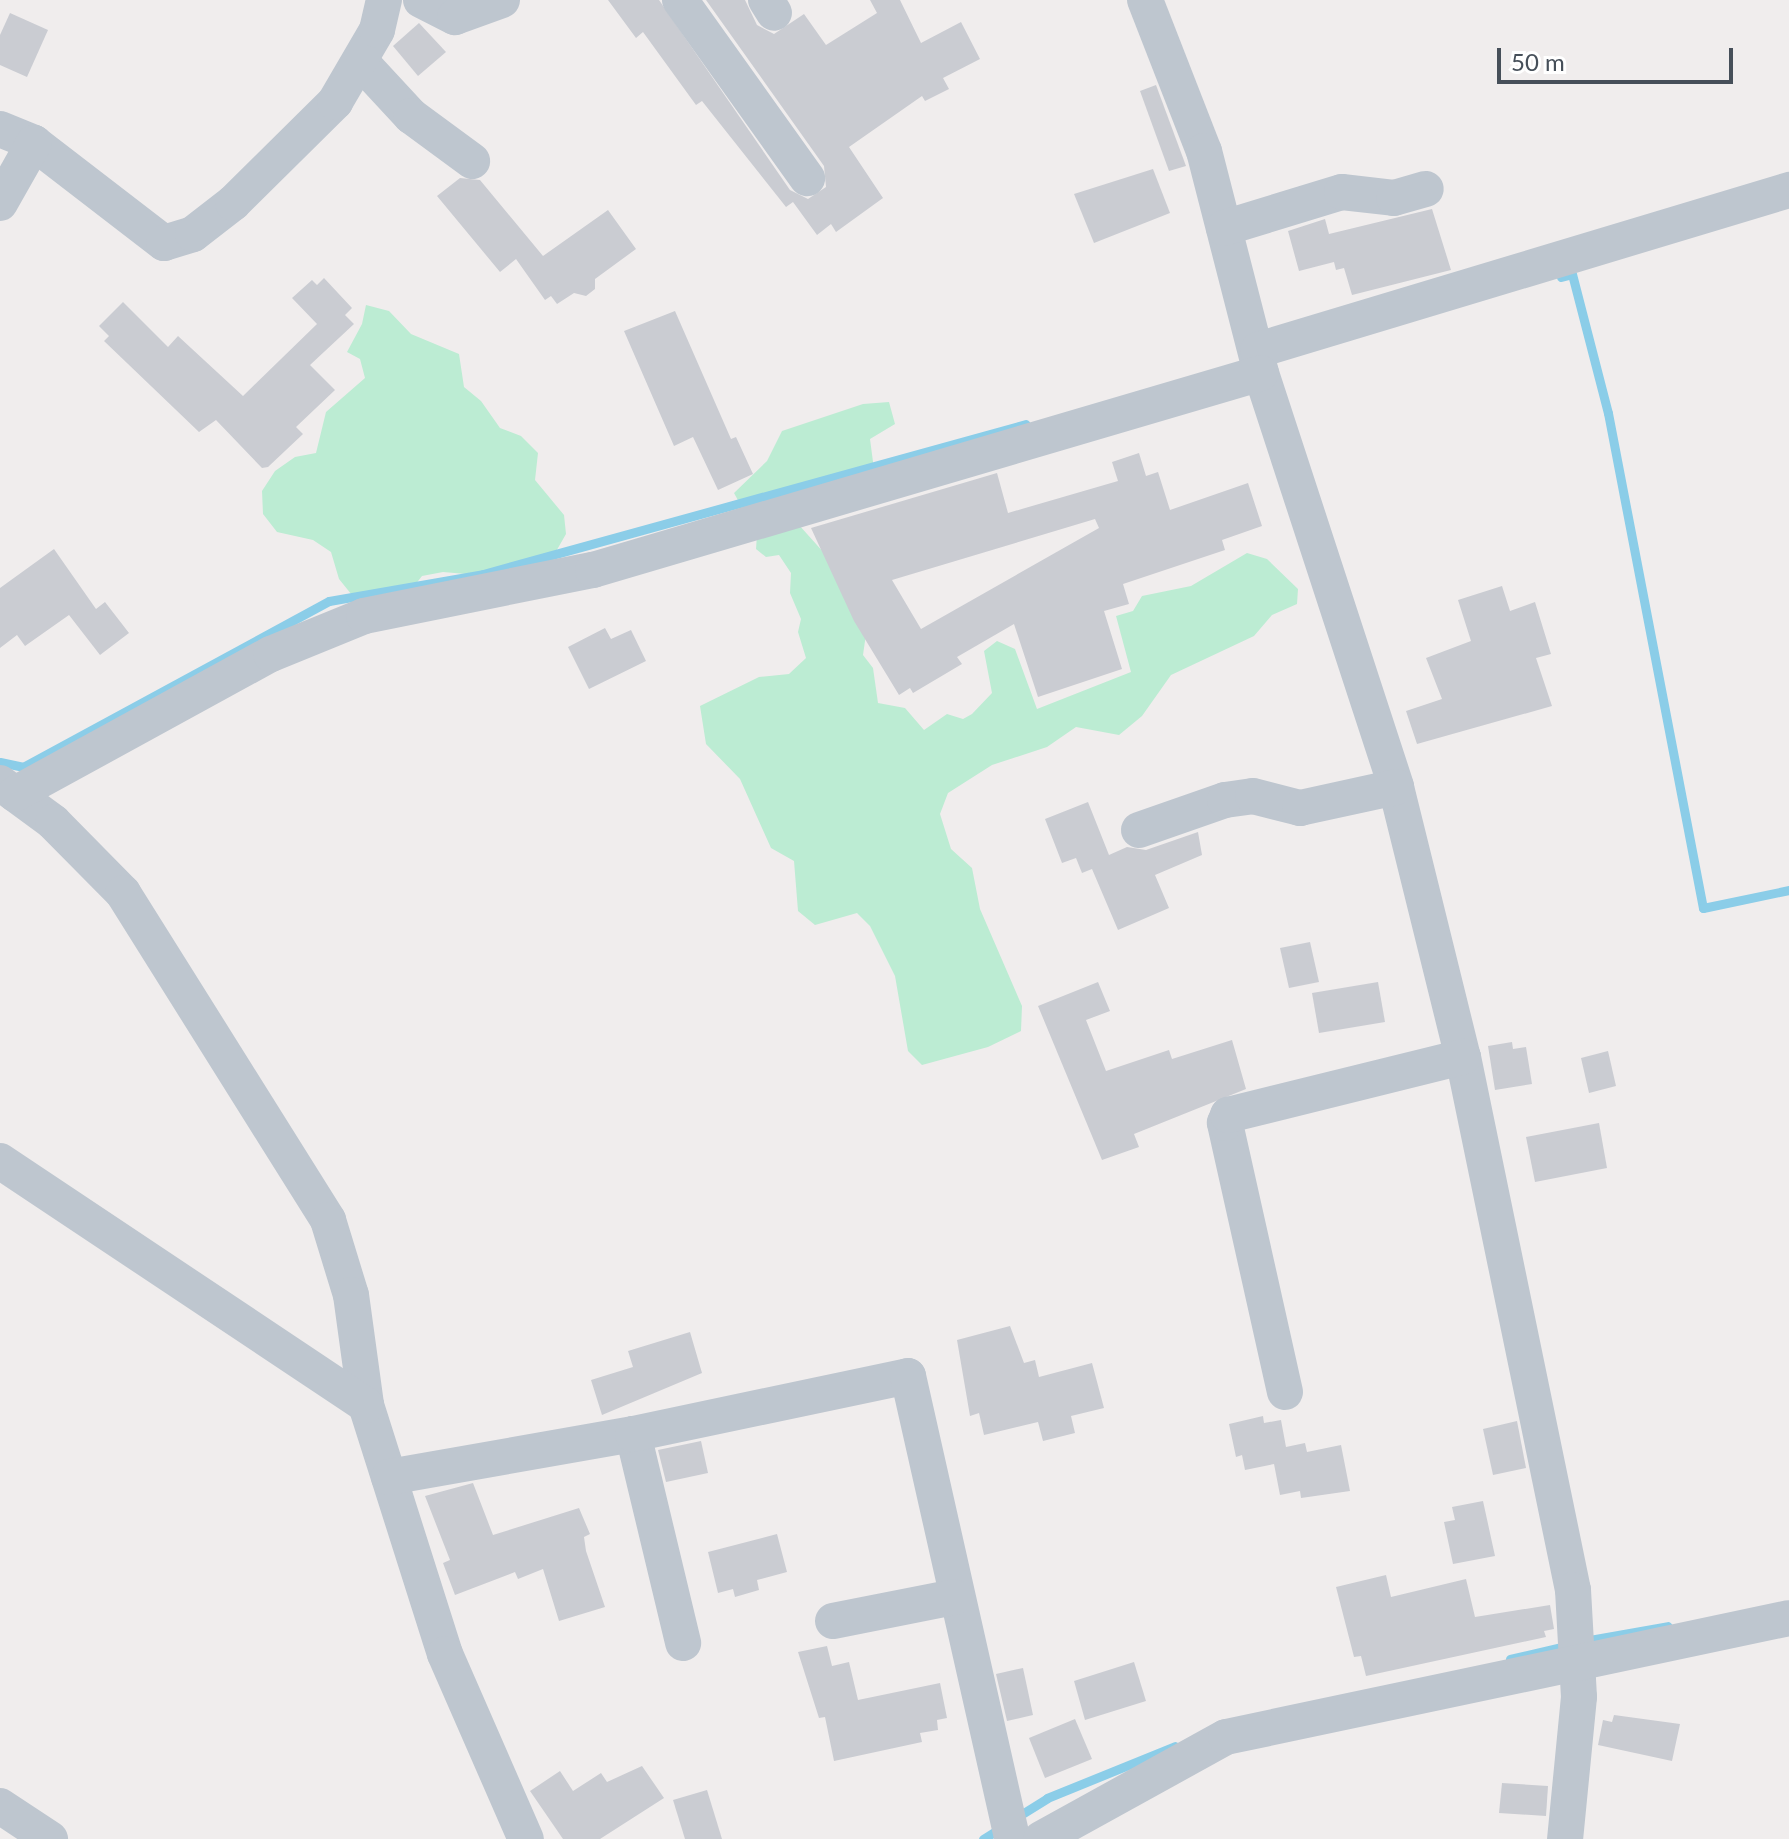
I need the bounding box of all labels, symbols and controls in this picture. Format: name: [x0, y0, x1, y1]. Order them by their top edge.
scale bar: [1501, 32, 1737, 82]
text: 50 m: [1511, 47, 1565, 76]

